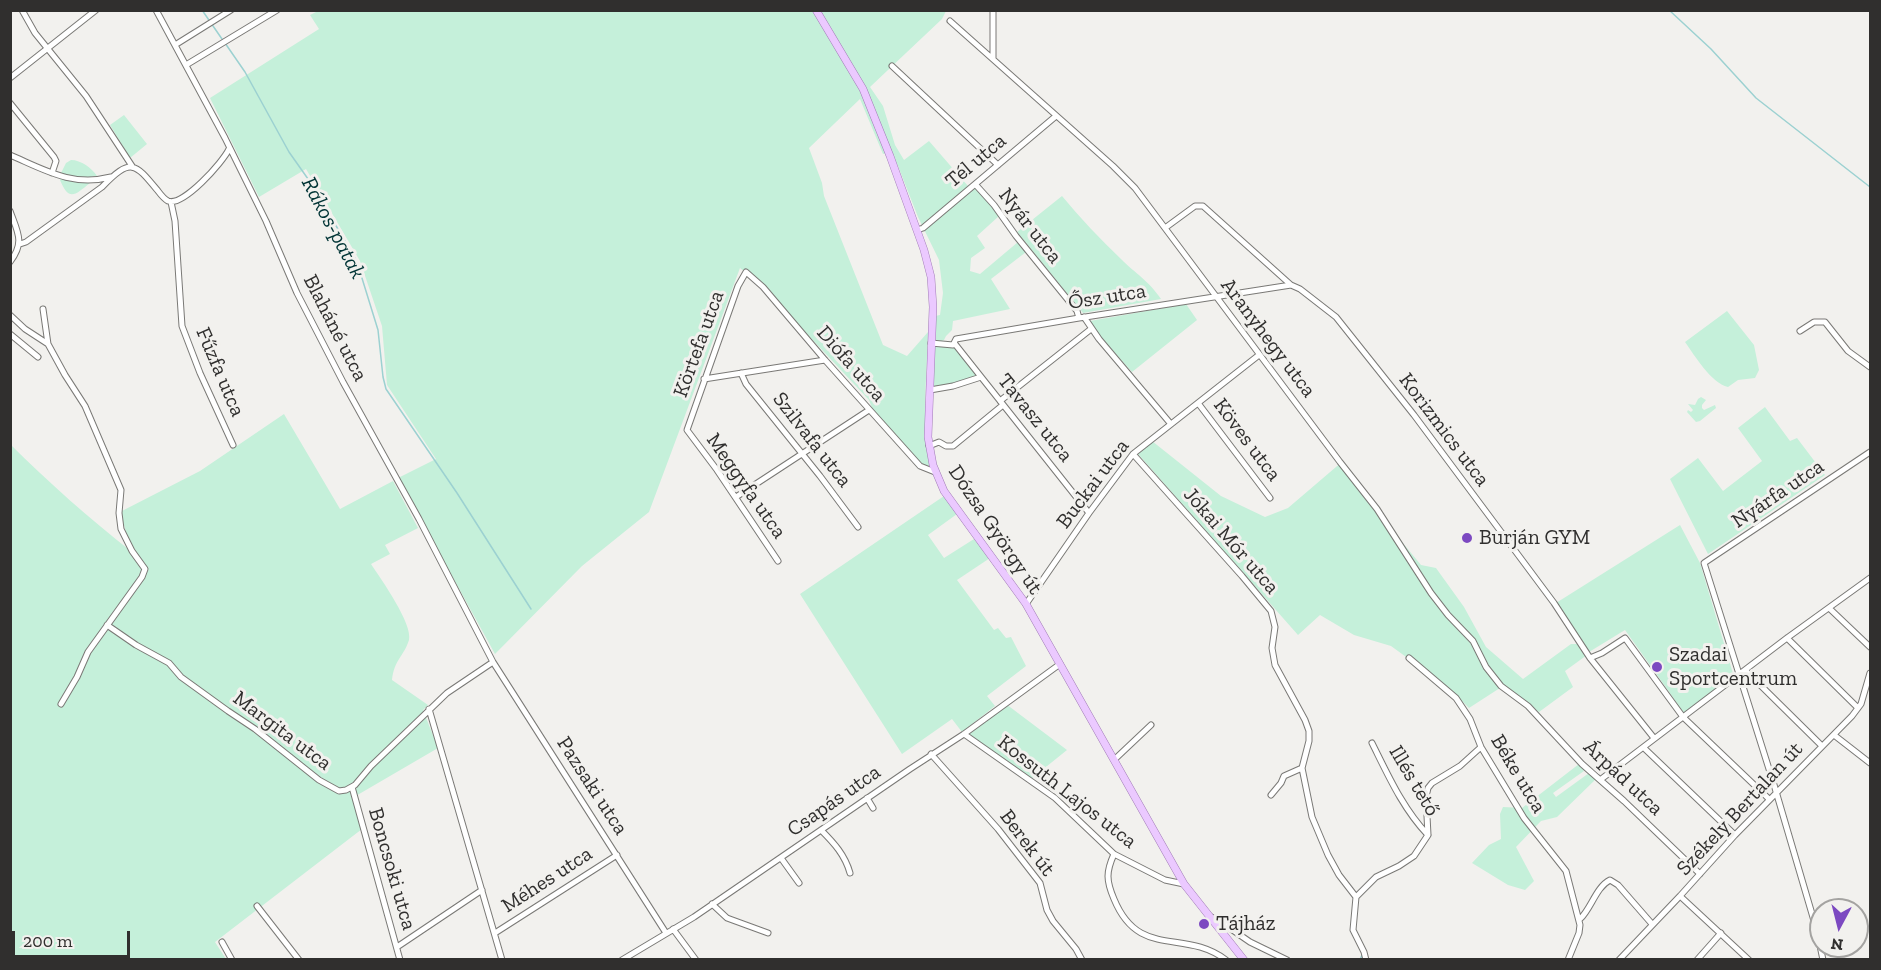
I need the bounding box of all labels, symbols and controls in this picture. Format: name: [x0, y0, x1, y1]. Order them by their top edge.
street label: Tél utca: [941, 128, 1011, 194]
water label: Rákos-patak: [295, 173, 371, 283]
street label: Nyár utca: [993, 183, 1067, 269]
street label: Blaháné utca: [297, 270, 373, 386]
street label: Aranyhegy utca: [1215, 273, 1321, 403]
street label: Ősz utca: [1066, 278, 1148, 316]
street label: Körtefa utca: [668, 287, 730, 401]
street label: Diófa utca: [811, 321, 891, 407]
street label: Fűzfa utca: [190, 324, 250, 420]
street label: Korizmics utca: [1393, 368, 1495, 492]
street label: Tavasz utca: [992, 369, 1078, 467]
street label: Szilvafa utca: [767, 387, 857, 493]
street label: Köves utca: [1208, 394, 1286, 486]
street label: Meggyfa utca: [700, 429, 792, 543]
street label: Buckai utca: [1051, 434, 1135, 534]
street label: Nyárfa utca: [1727, 454, 1829, 534]
street label: Dózsa György út: [942, 461, 1048, 599]
street label: Jókai Mór utca: [1178, 482, 1284, 600]
place label: Burján GYM: [1479, 525, 1590, 551]
marker: Burján GYM: [1460, 531, 1474, 545]
place label: Szadai Sportcentrum: [1669, 642, 1797, 692]
marker: Szadai Sportcentrum: [1650, 660, 1664, 674]
street label: Margita utca: [228, 686, 336, 776]
street label: Kossuth Lajos utca: [993, 730, 1141, 854]
street label: Béke utca: [1485, 730, 1551, 818]
street label: Pazsaki utca: [551, 732, 633, 840]
street label: Árpád utca: [1578, 735, 1668, 821]
street label: Székely Bertalan út: [1672, 737, 1808, 881]
street label: Illés tető: [1383, 741, 1445, 821]
street label: Csapás utca: [783, 760, 885, 842]
street label: Boncsoki utca: [363, 805, 421, 933]
street label: Berek út: [994, 805, 1060, 881]
street label: Méhes utca: [497, 841, 597, 919]
north arrow: [1809, 898, 1869, 958]
place label: Tájház: [1216, 911, 1275, 937]
marker: Tájház: [1197, 917, 1211, 931]
scale bar: [15, 919, 134, 957]
text: 200 m: [23, 930, 73, 952]
text: N: [1830, 934, 1844, 955]

